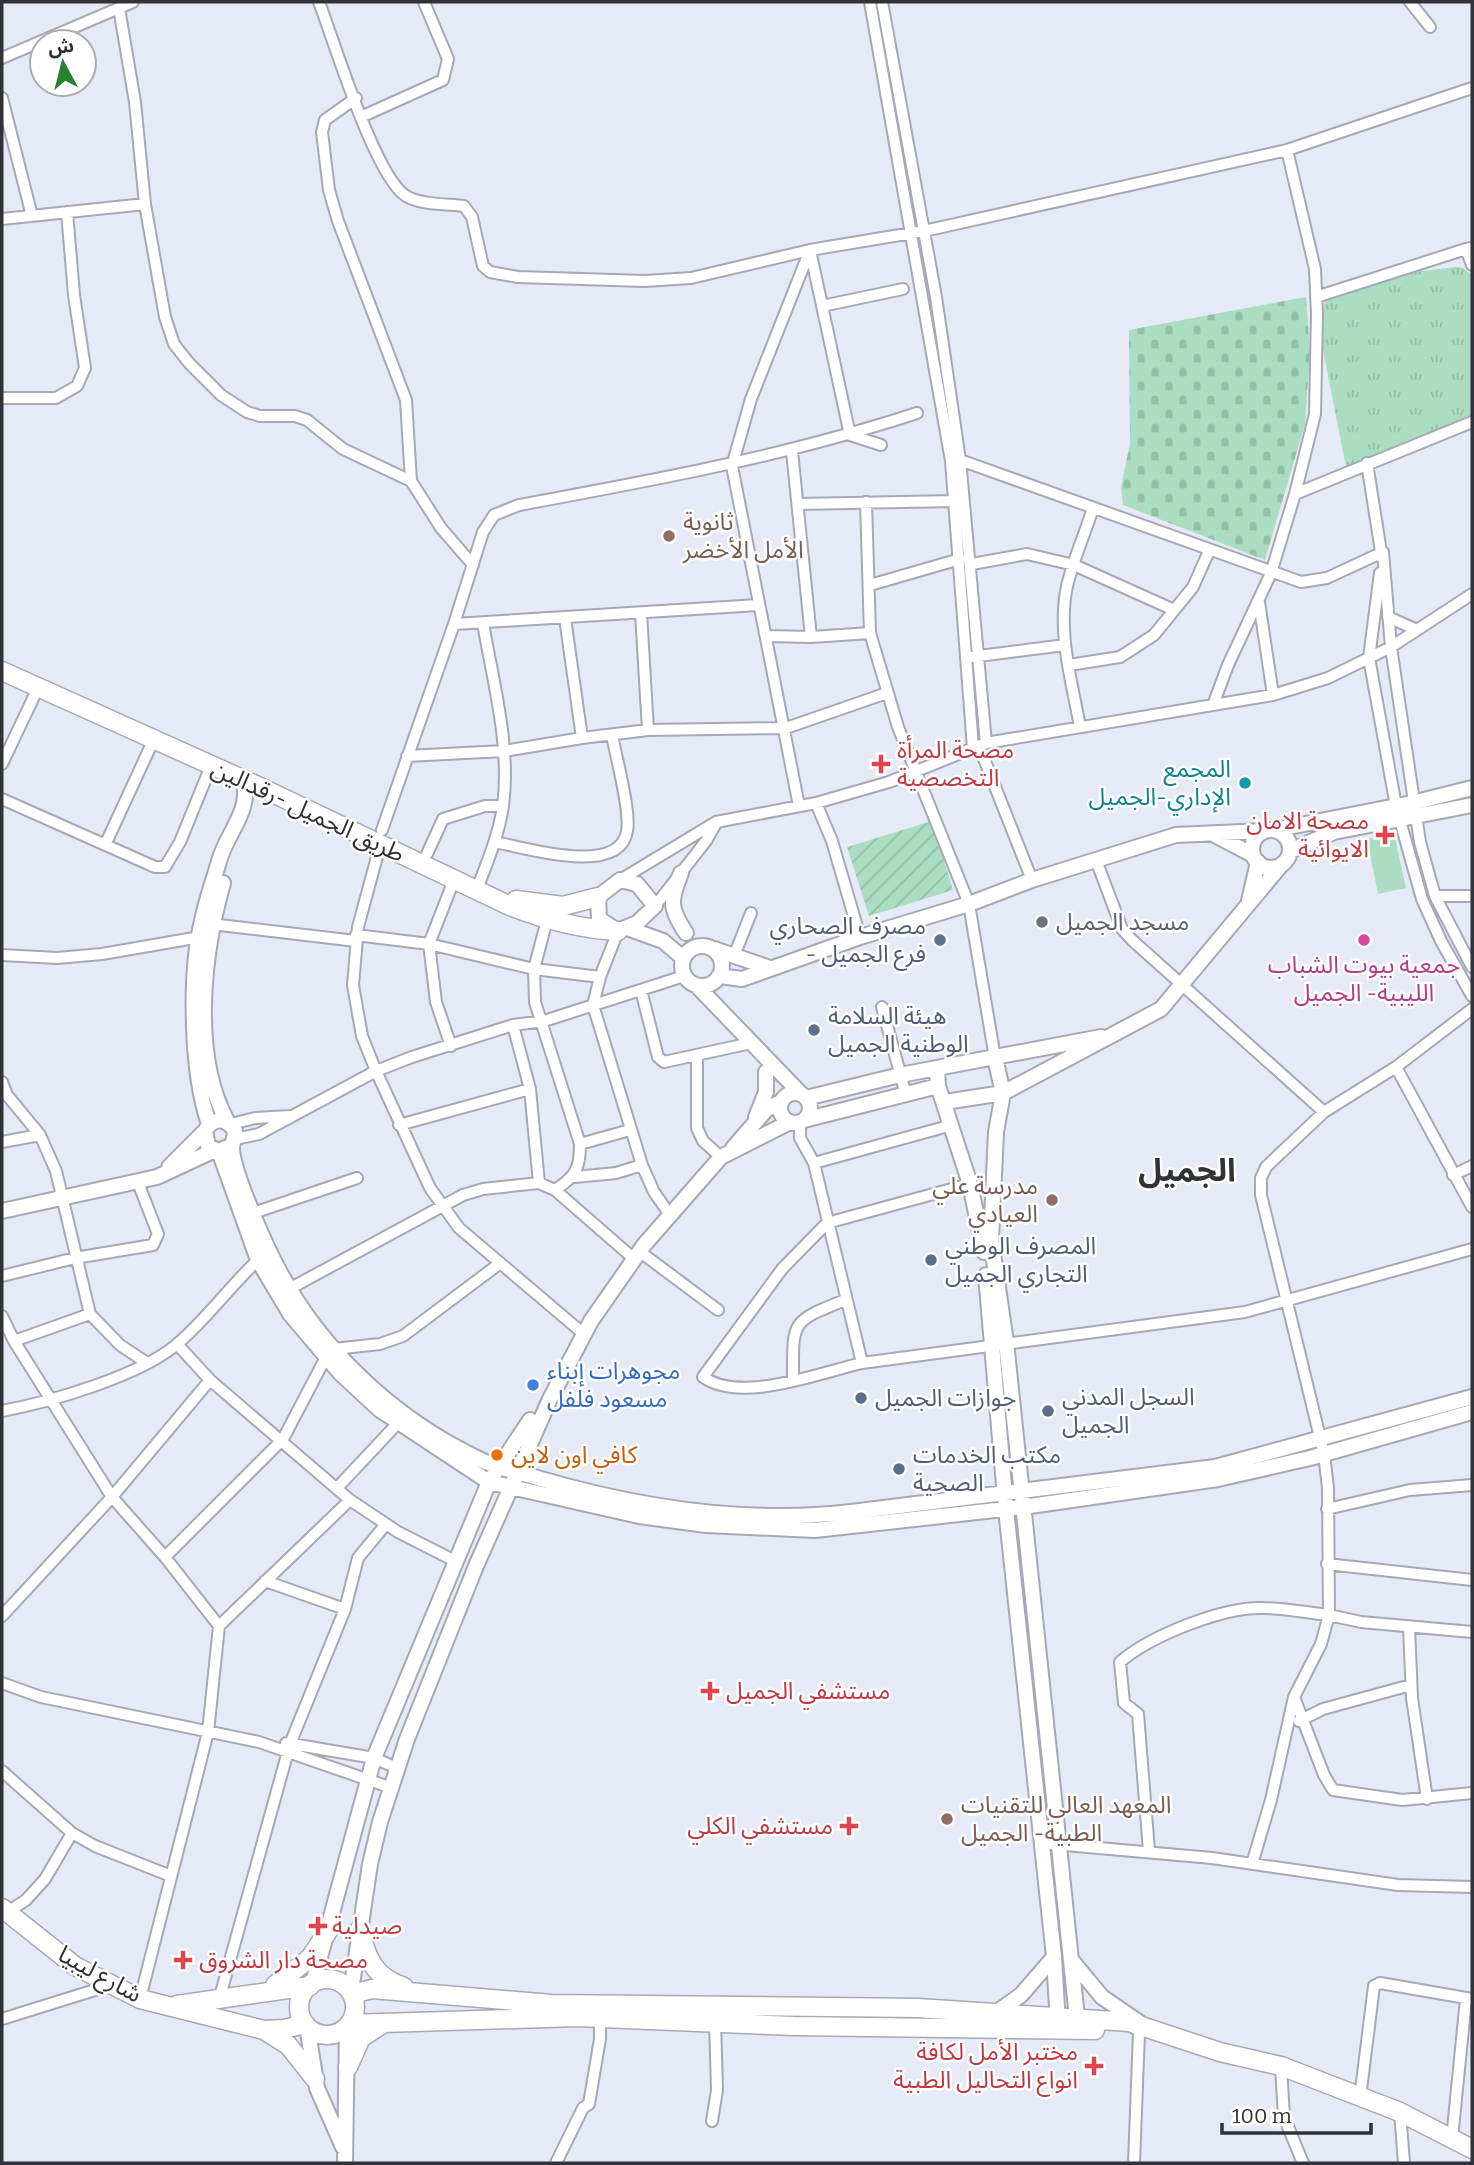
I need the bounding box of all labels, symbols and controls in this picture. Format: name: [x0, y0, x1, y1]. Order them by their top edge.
north arrow: [28, 28, 98, 98]
text: ش: [47, 34, 75, 60]
place label: ثانوية الأمل الأخضر: [682, 508, 804, 564]
marker: ثانوية الأمل الأخضر: [661, 528, 677, 544]
place label: مصحة المرأة التخصصية: [897, 734, 1014, 792]
street label: طريق الجميل -رقدالين: [207, 754, 409, 869]
marker: مصحة المرأة التخصصية: [871, 754, 891, 774]
place label: المجمع الإداري-الجميل: [1089, 755, 1231, 816]
marker: المجمع الإداري-الجميل: [1237, 775, 1253, 791]
place label: مصحة الامان الايوائية: [1246, 807, 1369, 863]
marker: مصحة الامان الايوائية: [1375, 825, 1395, 845]
place label: مسجد الجميل: [1056, 908, 1189, 936]
place label: مصرف الصحاري - فرع الجميل: [769, 912, 926, 971]
marker: مسجد الجميل: [1034, 914, 1050, 930]
marker: مصرف الصحاري - فرع الجميل: [932, 932, 948, 948]
marker: جمعية بيوت الشباب الليبية- الجميل: [1356, 932, 1372, 948]
place label: جمعية بيوت الشباب الليبية- الجميل: [1268, 951, 1460, 1007]
place label: هيئة السلامة الوطنية الجميل: [828, 1002, 969, 1058]
marker: هيئة السلامة الوطنية الجميل: [806, 1022, 822, 1038]
district label: الجميل: [1138, 1151, 1236, 1189]
place label: مدرسة علي العيادي: [932, 1172, 1038, 1233]
marker: مدرسة علي العيادي: [1044, 1192, 1060, 1208]
place label: المصرف الوطني التجاري الجميل: [945, 1232, 1096, 1293]
marker: المصرف الوطني التجاري الجميل: [923, 1252, 939, 1268]
place label: مجوهرات إبناء مسعود فلفل: [547, 1357, 680, 1413]
marker: مجوهرات إبناء مسعود فلفل: [525, 1377, 541, 1393]
place label: السجل المدني الجميل: [1062, 1383, 1195, 1439]
place label: جوازات الجميل: [875, 1384, 1016, 1412]
marker: جوازات الجميل: [853, 1390, 869, 1406]
marker: السجل المدني الجميل: [1040, 1403, 1056, 1419]
place label: كافي اون لاين: [511, 1441, 639, 1474]
place label: مكتب الخدمات الصحية: [913, 1441, 1061, 1497]
marker: كافي اون لاين: [489, 1447, 505, 1463]
marker: مكتب الخدمات الصحية: [891, 1461, 907, 1477]
place label: مستشفي الجميل: [726, 1677, 890, 1710]
marker: مستشفي الجميل: [700, 1681, 720, 1701]
place label: المعهد العالي للتقنيات الطبية- الجميل: [961, 1791, 1171, 1847]
marker: المعهد العالي للتقنيات الطبية- الجميل: [939, 1811, 955, 1827]
place label: مستشفي الكلي: [687, 1812, 833, 1845]
marker: مستشفي الكلي: [839, 1816, 859, 1836]
place label: صيدلية: [332, 1912, 402, 1940]
marker: صيدلية: [310, 1918, 326, 1934]
street label: شارع ليبيا: [52, 1940, 147, 2011]
place label: مصحة دار الشروق: [199, 1946, 368, 1974]
marker: مصحة دار الشروق: [173, 1950, 193, 1970]
place label: مختبر الأمل لكافة انواع التحاليل الطبية: [893, 2038, 1078, 2097]
marker: مختبر الأمل لكافة انواع التحاليل الطبية: [1084, 2056, 1104, 2076]
scale bar: [1222, 2092, 1371, 2136]
text: 100 m: [1232, 2103, 1292, 2129]

